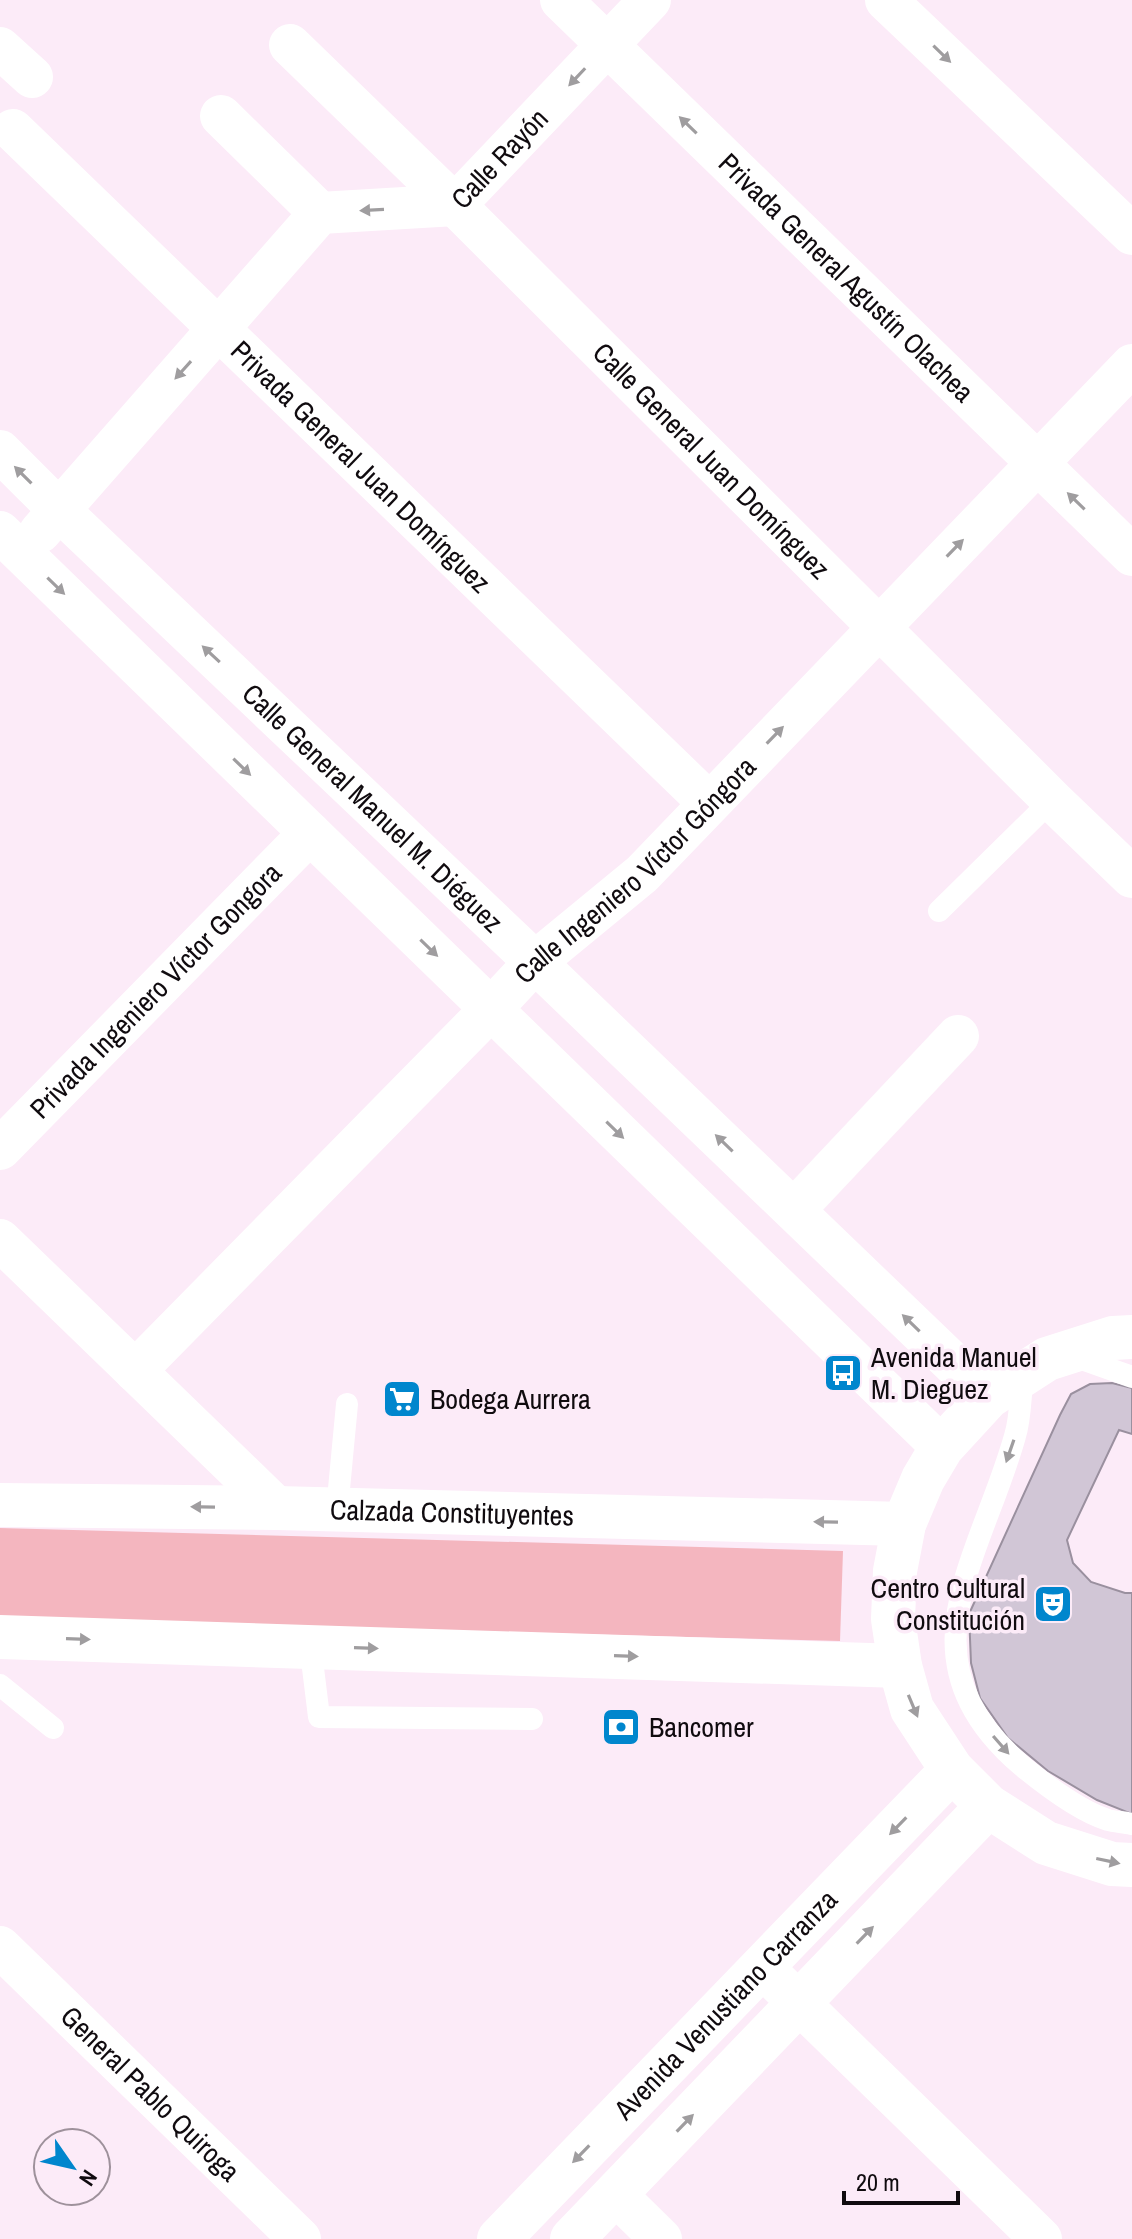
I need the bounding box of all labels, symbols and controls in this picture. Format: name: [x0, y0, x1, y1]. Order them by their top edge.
one-way arrow: [932, 44, 951, 62]
one-way arrow: [568, 67, 587, 86]
street label: Calle Rayón: [442, 100, 556, 217]
one-way arrow: [679, 116, 698, 135]
street label: Privada General Agustín Olachea: [710, 144, 983, 411]
one-way arrow: [359, 204, 384, 217]
street label: Privada General Juan Domínguez: [223, 332, 499, 601]
street label: Calle General Juan Domínguez: [585, 334, 838, 587]
one-way arrow: [175, 360, 193, 379]
one-way arrow: [15, 466, 33, 485]
one-way arrow: [1067, 492, 1086, 510]
one-way arrow: [945, 539, 964, 558]
one-way arrow: [46, 576, 65, 595]
one-way arrow: [202, 646, 221, 664]
street label: Calle General Manuel M. Diéguez: [234, 675, 511, 941]
one-way arrow: [765, 726, 783, 745]
street label: Calle Ingeniero Víctor Góngora: [505, 748, 764, 992]
one-way arrow: [232, 758, 251, 776]
street label: Privada Ingeniero Víctor Gongora: [21, 854, 290, 1127]
one-way arrow: [419, 939, 438, 957]
one-way arrow: [605, 1120, 624, 1138]
one-way arrow: [715, 1134, 734, 1152]
one-way arrow: [902, 1314, 921, 1333]
place label: Avenida Manuel M. Dieguez: [870, 1338, 1037, 1408]
bus stop icon: Avenida Manuel M. Dieguez: [822, 1352, 864, 1394]
supermarket icon: Bodega Aurrera: [381, 1378, 423, 1420]
place label: Bodega Aurrera: [430, 1380, 591, 1418]
one-way arrow: [1004, 1439, 1016, 1463]
street label: Calzada Constituyentes: [329, 1490, 574, 1535]
one-way arrow: [190, 1501, 215, 1513]
one-way arrow: [813, 1516, 838, 1529]
place label: Centro Cultural Constitución: [871, 1569, 1025, 1639]
theatre icon: Centro Cultural Constitución: [1032, 1583, 1074, 1625]
one-way arrow: [66, 1633, 91, 1646]
one-way arrow: [354, 1641, 379, 1654]
one-way arrow: [614, 1650, 639, 1663]
one-way arrow: [907, 1694, 920, 1717]
bank icon: Bancomer: [600, 1706, 642, 1748]
place label: Bancomer: [649, 1708, 754, 1746]
one-way arrow: [992, 1734, 1009, 1754]
one-way arrow: [889, 1816, 908, 1835]
one-way arrow: [1096, 1855, 1121, 1868]
street label: Avenida Venustiano Carranza: [605, 1881, 846, 2129]
one-way arrow: [856, 1926, 874, 1945]
street label: General Pablo Quiroga: [53, 1997, 249, 2190]
one-way arrow: [675, 2114, 694, 2133]
north arrow: [32, 2127, 112, 2207]
one-way arrow: [573, 2144, 591, 2163]
scale bar: [844, 2155, 958, 2205]
text: N: [73, 2164, 105, 2192]
text: 20 m: [856, 2166, 900, 2198]

